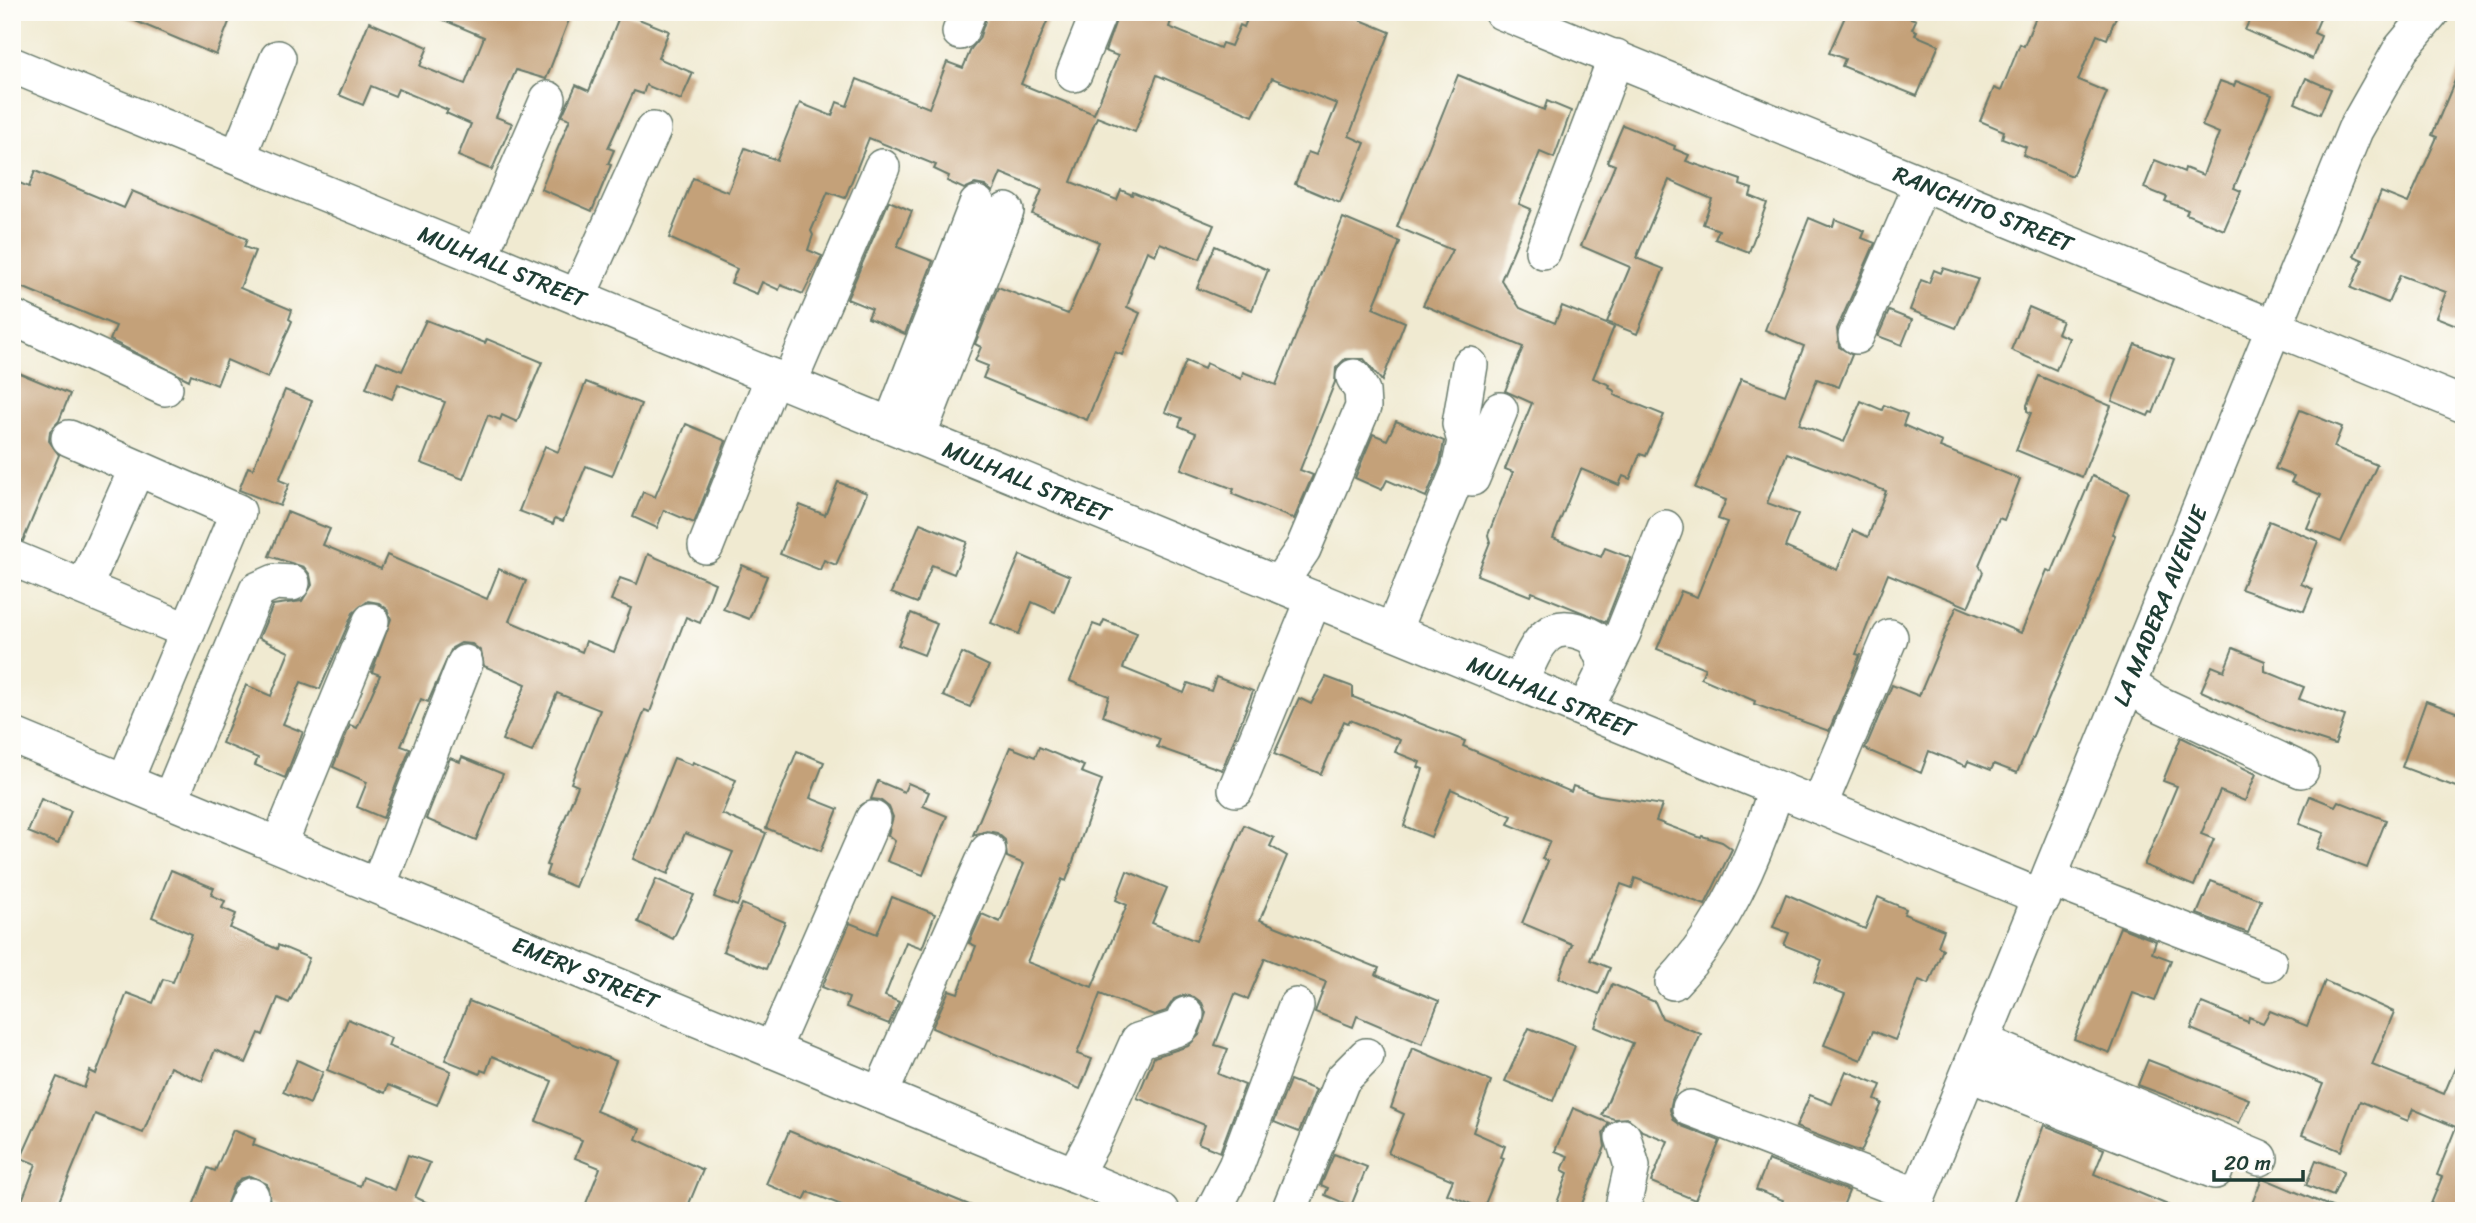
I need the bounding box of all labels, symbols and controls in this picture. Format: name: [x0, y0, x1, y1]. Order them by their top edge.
street label: RANCHITO STREET: [1887, 153, 2081, 264]
street label: MULHALL STREET: [412, 213, 594, 320]
street label: MULHALL STREET: [936, 428, 1119, 535]
street label: LA MADERA AVENUE: [2101, 498, 2220, 712]
street label: MULHALL STREET: [1461, 643, 1644, 750]
street label: EMERY STREET: [506, 924, 667, 1022]
scale bar: [2214, 1139, 2303, 1183]
text: 20 m: [2224, 1144, 2271, 1182]

